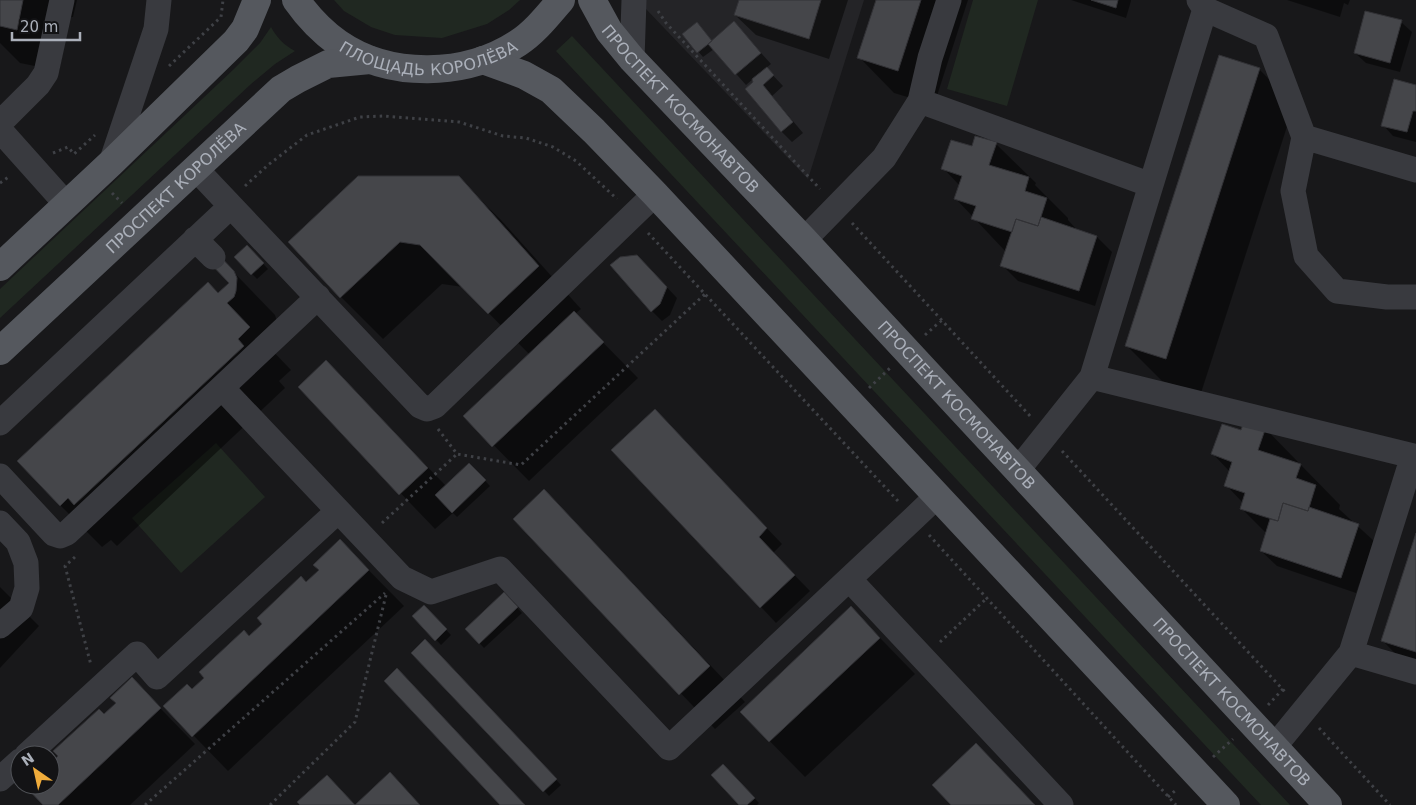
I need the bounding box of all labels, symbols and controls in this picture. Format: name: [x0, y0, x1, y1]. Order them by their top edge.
scale bar: [12, 10, 80, 42]
text: 20 m: [20, 18, 58, 36]
street label: ПРОСПЕКТ КОСМОНАВТОВ: [598, 21, 763, 197]
street label: ПЛОЩАДЬ КОРОЛЁВА: [336, 30, 520, 50]
text: ПЛОЩАДЬ КОРОЛЁВА: [336, 36, 521, 79]
street label: ПРОСПЕКТ КОРОЛЁВА: [102, 118, 249, 257]
street label: ПРОСПЕКТ КОСМОНАВТОВ: [874, 317, 1039, 493]
street label: ПРОСПЕКТ КОСМОНАВТОВ: [1150, 614, 1315, 790]
north arrow: [10, 745, 60, 795]
text: N: [18, 749, 37, 769]

